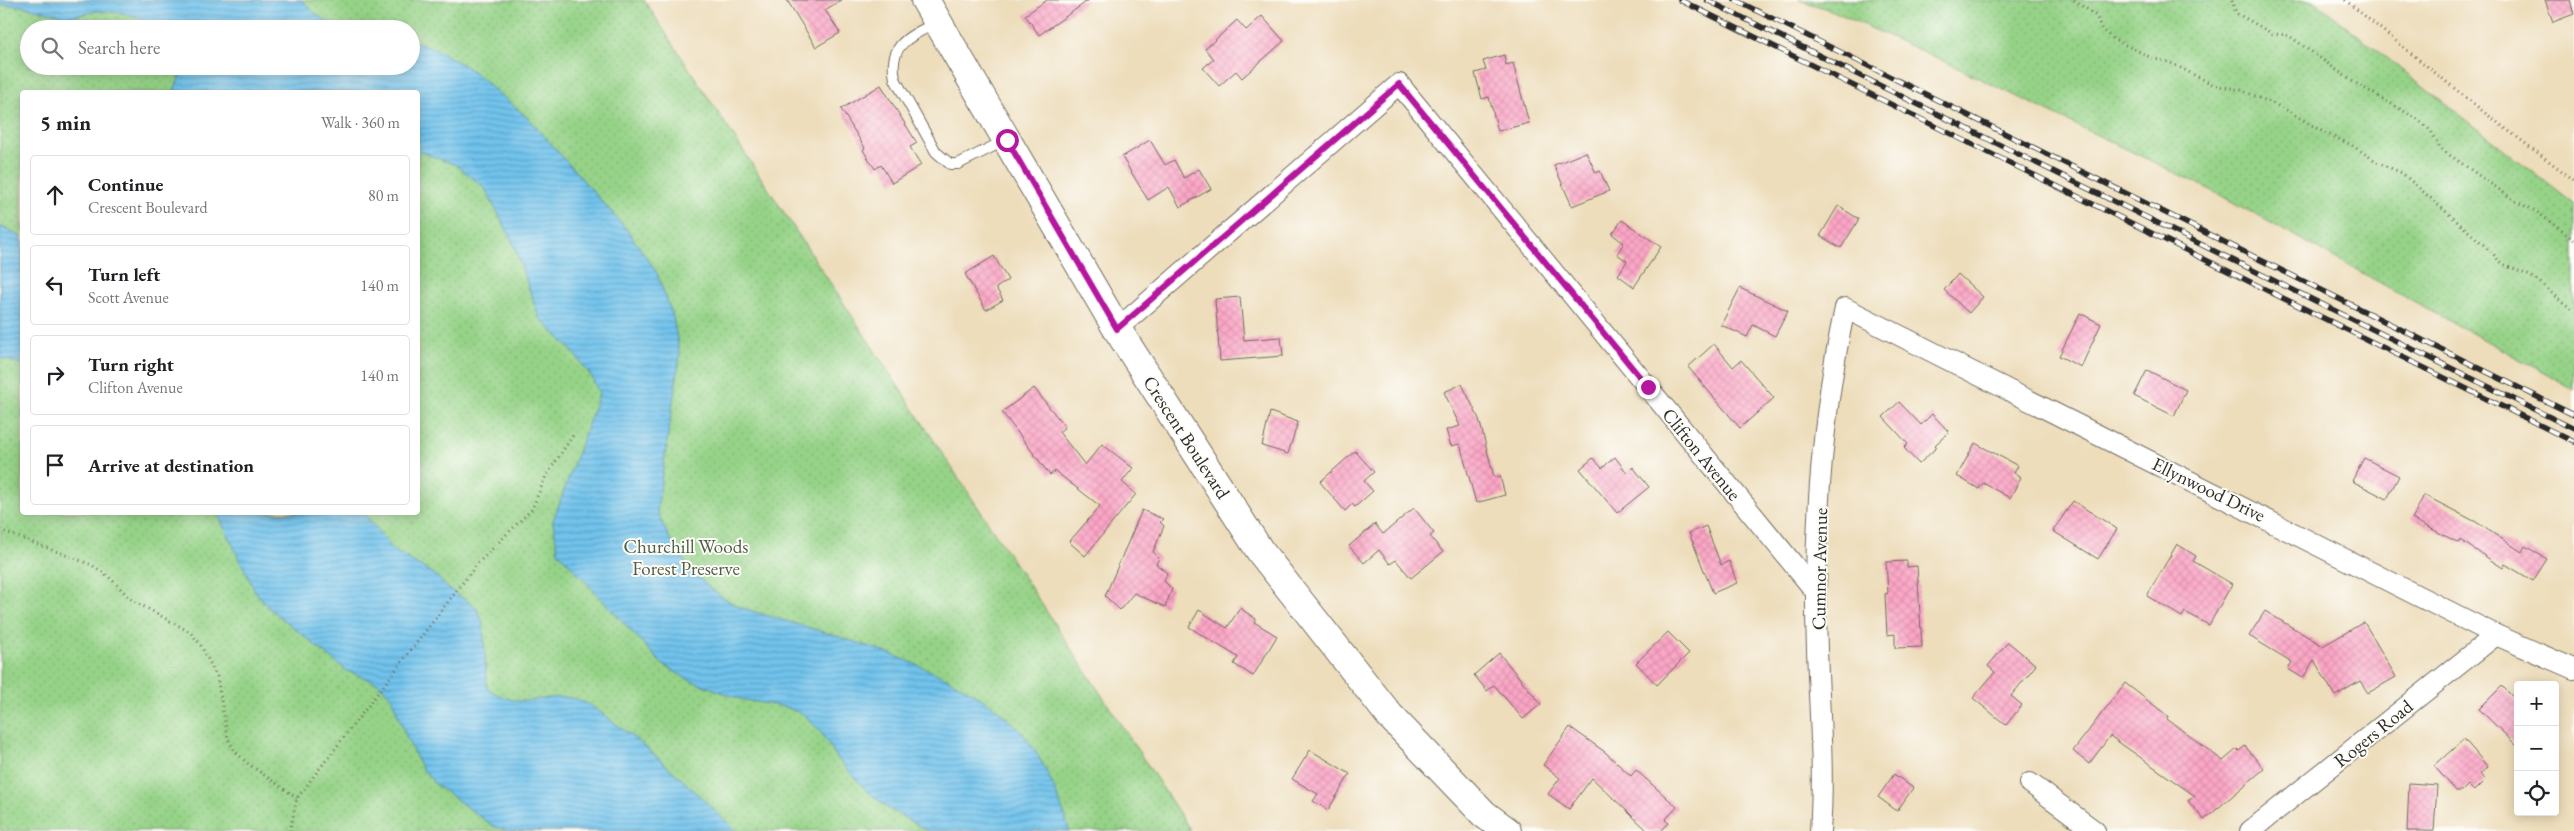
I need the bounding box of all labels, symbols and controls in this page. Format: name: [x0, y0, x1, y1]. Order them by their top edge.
search box: [20, 20, 420, 75]
icon: search: [38, 34, 66, 62]
text: Search here: [78, 35, 160, 60]
text: 5 min: [40, 109, 91, 136]
text: Walk · 360 m: [321, 112, 400, 133]
route start: [996, 129, 1019, 152]
text: Continue: [88, 172, 163, 197]
icon: ahead: [41, 181, 69, 209]
text: 80 m: [368, 185, 399, 206]
text: Crescent Boulevard: [88, 197, 208, 218]
text: Turn left: [88, 262, 160, 287]
icon: left: [41, 271, 69, 299]
text: 140 m: [360, 275, 399, 296]
text: Scott Avenue: [88, 287, 169, 308]
text: Turn right: [88, 352, 174, 377]
icon: right: [41, 361, 69, 389]
text: 140 m: [360, 365, 399, 386]
street label: Crescent Boulevard: [1137, 371, 1236, 504]
route end: [1637, 376, 1660, 399]
text: Clifton Avenue: [88, 377, 183, 398]
street label: Clifton Avenue: [1657, 403, 1747, 506]
icon: arrive: [41, 451, 69, 479]
street label: Ellynwood Drive: [2148, 451, 2270, 528]
text: Arrive at destination: [88, 453, 254, 478]
street label: Cumnor Avenue: [1806, 508, 1833, 630]
park label: Churchill Woods Forest Preserve: [624, 534, 748, 581]
map controls: [2514, 681, 2559, 816]
button: +: [2514, 681, 2559, 726]
street label: Rogers Road: [2329, 694, 2418, 773]
button: −: [2514, 726, 2559, 771]
button: locate: [2514, 771, 2559, 816]

